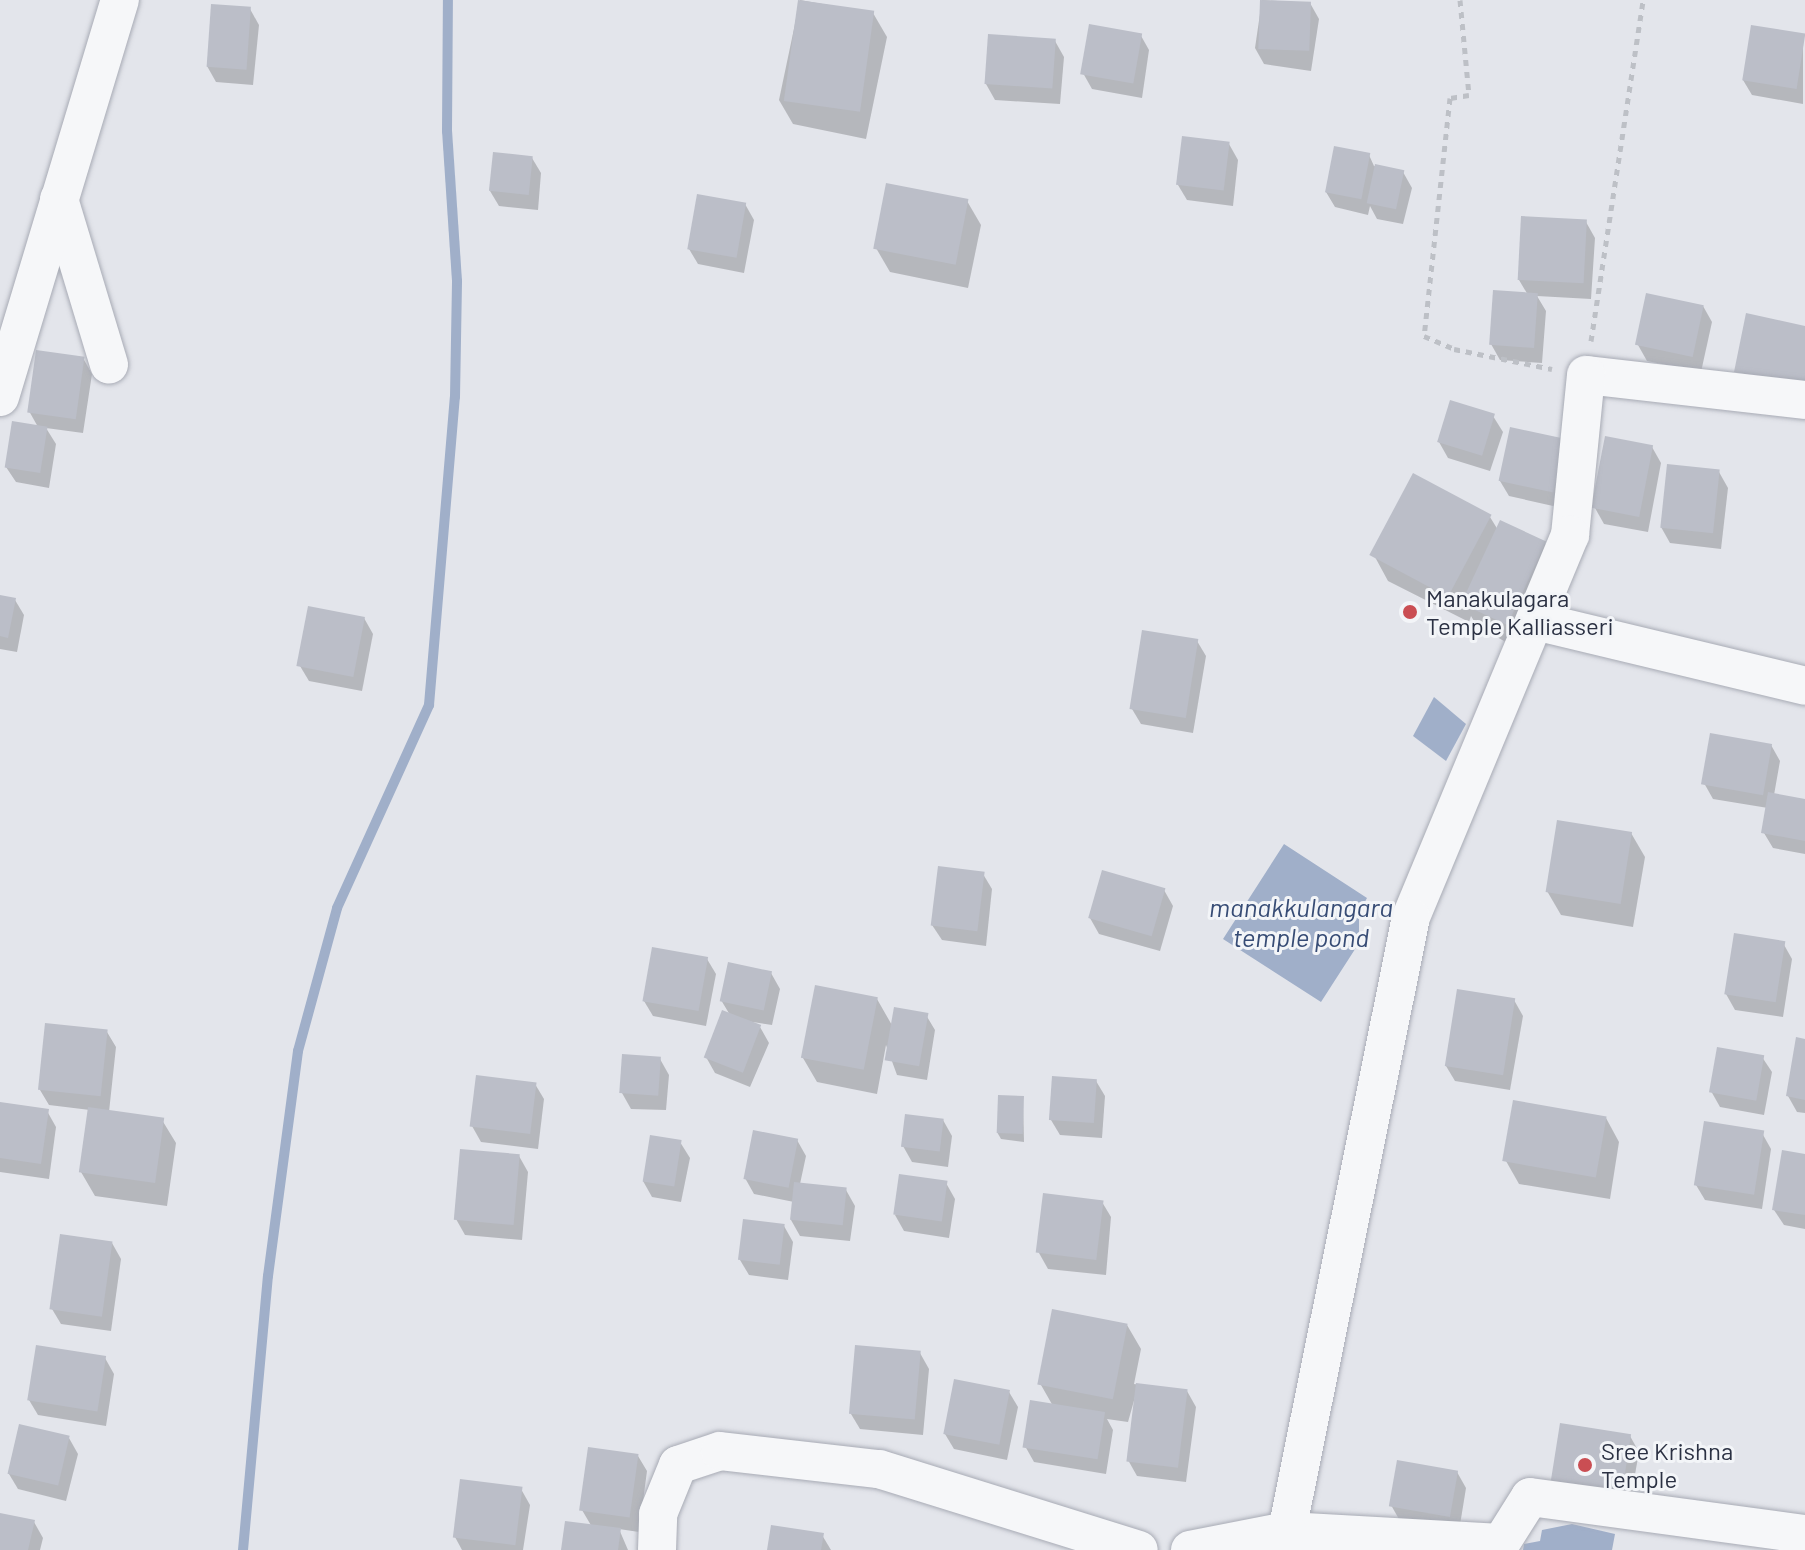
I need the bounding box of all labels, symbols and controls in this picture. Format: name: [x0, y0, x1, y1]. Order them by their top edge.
place label: Manakulagara Temple Kalliasseri: [1426, 584, 1614, 640]
marker: Manakulagara Temple Kalliasseri: [1401, 603, 1419, 621]
water label: manakkulangara temple pond: [1209, 891, 1393, 952]
place label: Sree Krishna Temple: [1601, 1437, 1733, 1493]
marker: Sree Krishna Temple: [1576, 1456, 1594, 1474]

